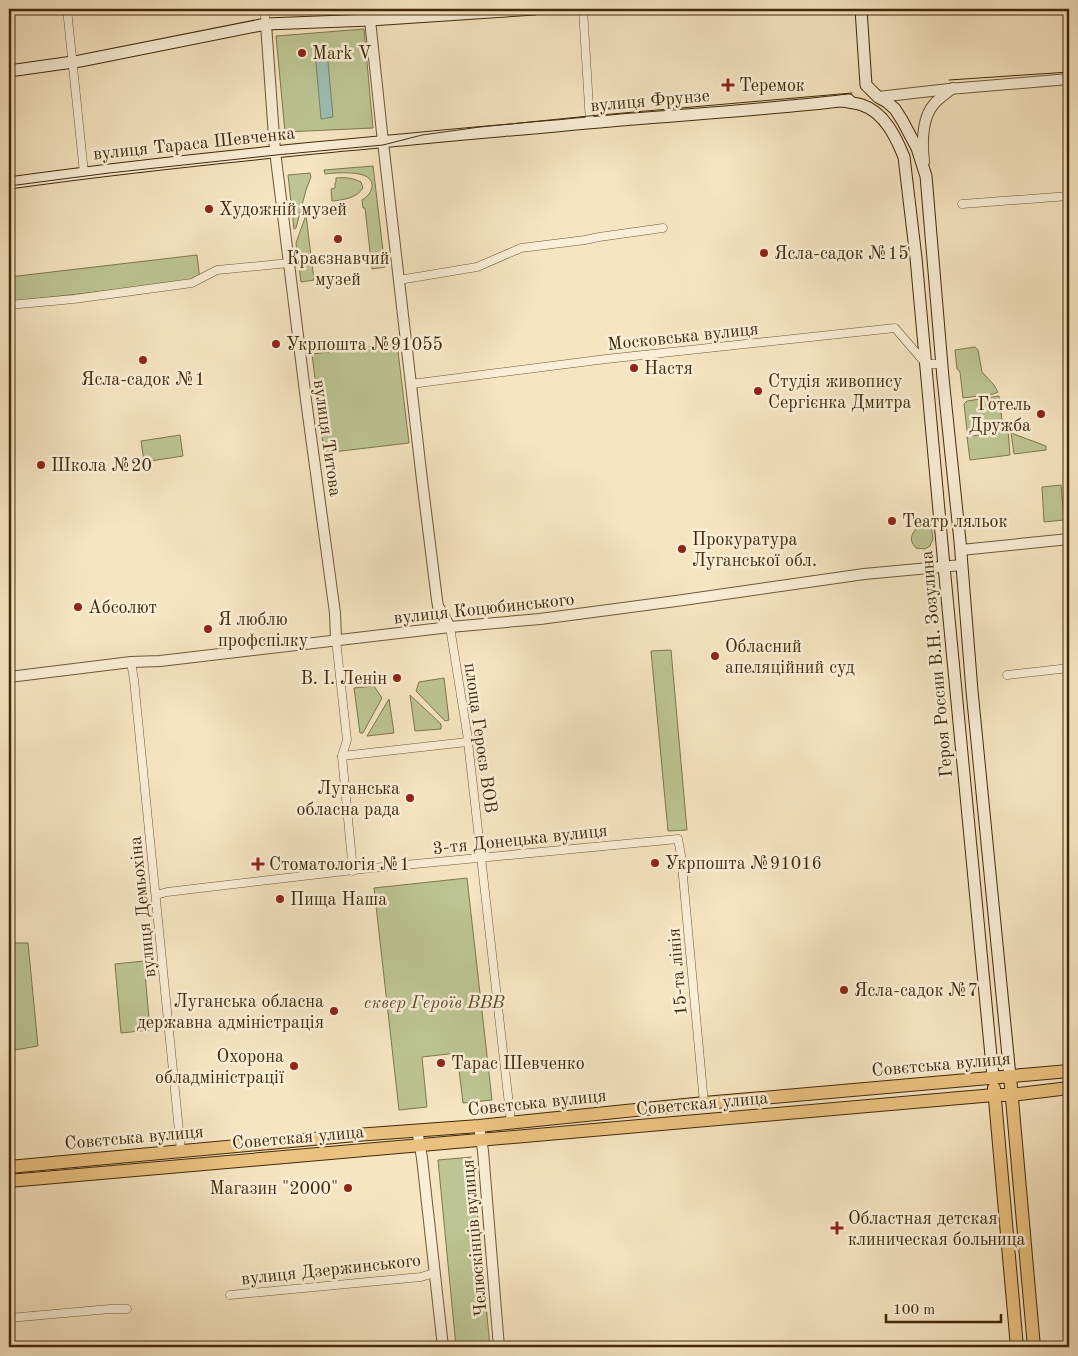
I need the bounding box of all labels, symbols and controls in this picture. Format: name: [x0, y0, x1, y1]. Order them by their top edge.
place label: Mark V: [312, 45, 372, 63]
marker: Mark V: [296, 47, 308, 59]
place label: Теремок: [739, 77, 805, 95]
marker: Теремок: [721, 78, 735, 92]
street label: вулиця Фрунзе: [590, 87, 710, 115]
street label: вулиця Тараса Шевченка: [92, 124, 296, 164]
place label: Художній музей: [219, 201, 347, 219]
marker: Художній музей: [203, 203, 215, 215]
marker: Краєзнавчий музей: [332, 233, 344, 245]
place label: Ясла-садок №15: [774, 245, 909, 263]
marker: Ясла-садок №15: [758, 247, 770, 259]
place label: Краєзнавчий музей: [287, 250, 389, 289]
street label: Московська вулиця: [607, 320, 760, 354]
place label: Укрпошта №91055: [286, 336, 443, 354]
marker: Укрпошта №91055: [270, 338, 282, 350]
marker: Ясла-садок №1: [137, 354, 149, 366]
place label: Настя: [644, 360, 693, 378]
marker: Настя: [628, 362, 640, 374]
place label: Ясла-садок №1: [81, 371, 205, 389]
place label: Студія живопису Сергієнка Дмитра: [768, 373, 911, 412]
street label: вулиця Титова: [310, 379, 344, 498]
marker: Студія живопису Сергієнка Дмитра: [752, 385, 764, 397]
place label: Готель Дружба: [969, 396, 1031, 435]
marker: Готель Дружба: [1035, 408, 1047, 420]
place label: Школа №20: [51, 457, 152, 475]
marker: Школа №20: [35, 459, 47, 471]
place label: Театр ляльок: [902, 513, 1008, 531]
marker: Театр ляльок: [886, 515, 898, 527]
place label: Прокуратура Луганської обл.: [692, 531, 817, 570]
marker: Прокуратура Луганської обл.: [676, 543, 688, 555]
street label: Героя России В.Н. Зозулина: [918, 550, 956, 778]
street label: вулиця Коцюбинського: [393, 591, 575, 627]
place label: Абсолют: [88, 599, 157, 617]
marker: Абсолют: [72, 601, 84, 613]
place label: Я люблю профспілку: [218, 611, 309, 651]
marker: Я люблю профспілку: [202, 623, 214, 635]
place label: Обласний апеляційний суд: [725, 638, 855, 677]
marker: Обласний апеляційний суд: [709, 650, 721, 662]
street label: площа Героєв ВОВ: [461, 662, 499, 814]
place label: В. І. Ленін: [300, 670, 387, 688]
marker: В. І. Ленін: [391, 672, 403, 684]
place label: Луганська обласна рада: [297, 780, 400, 819]
marker: Луганська обласна рада: [404, 792, 416, 804]
street label: 3-тя Донецька вулиця: [432, 822, 608, 858]
street label: вулиця Демьохіна: [127, 835, 159, 978]
place label: Укрпошта №91016: [665, 855, 822, 873]
place label: Стоматологія №1: [269, 856, 410, 874]
marker: Стоматологія №1: [251, 857, 265, 871]
marker: Укрпошта №91016: [649, 857, 661, 869]
place label: Пища Наша: [290, 891, 387, 909]
marker: Пища Наша: [274, 893, 286, 905]
street label: 15-та лінія: [665, 927, 691, 1017]
place label: Ясла-садок №7: [854, 982, 978, 1000]
marker: Ясла-садок №7: [838, 984, 850, 996]
place label: Луганська обласна державна адміністрація: [137, 993, 324, 1032]
park label: сквер Героїв ВВВ: [364, 994, 505, 1012]
marker: Луганська обласна державна адміністрація: [328, 1005, 340, 1017]
place label: Охорона обладміністрації: [155, 1048, 284, 1087]
street label: Совєтська вулиця: [871, 1050, 1011, 1080]
place label: Тарас Шевченко: [451, 1055, 585, 1073]
marker: Тарас Шевченко: [435, 1057, 447, 1069]
marker: Охорона обладміністрації: [288, 1060, 300, 1072]
street label: Совєтська вулиця: [467, 1087, 607, 1119]
street label: Советская улица: [635, 1089, 769, 1119]
street label: Совєтська вулиця: [64, 1123, 204, 1153]
street label: Советская улица: [231, 1123, 365, 1153]
street label: Челюскінців вулиця: [459, 1159, 491, 1317]
place label: Магазин "2000": [210, 1180, 338, 1198]
marker: Магазин "2000": [342, 1182, 354, 1194]
place label: Областная детская клиническая больница: [848, 1210, 1026, 1249]
marker: Областная детская клиническая больница: [830, 1221, 844, 1235]
street label: вулиця Дзержинського: [240, 1252, 422, 1288]
scale bar: [886, 1291, 1000, 1323]
text: 100 m: [893, 1303, 935, 1318]

